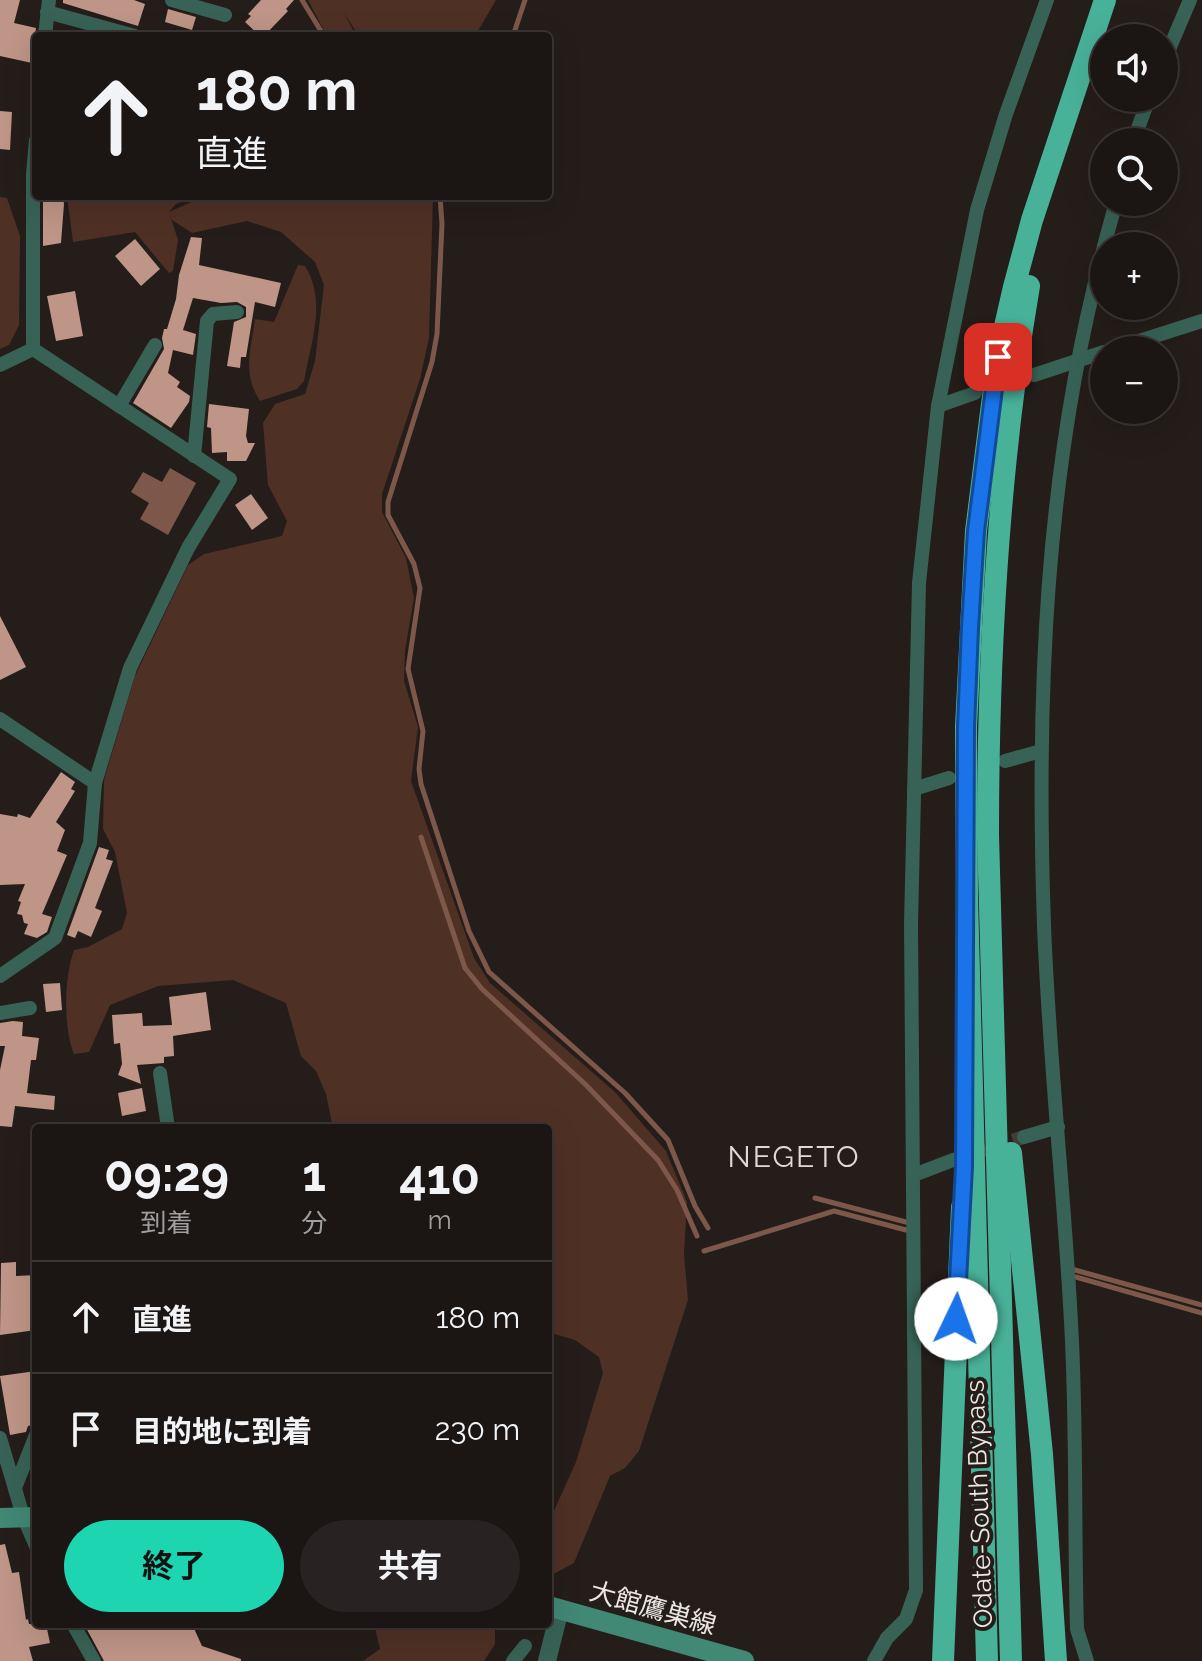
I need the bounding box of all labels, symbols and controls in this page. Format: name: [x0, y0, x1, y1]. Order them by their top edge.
map controls: [1090, 24, 1178, 424]
button: sound: [1090, 24, 1178, 112]
text: 180 m: [196, 57, 357, 123]
icon: ahead: [64, 64, 168, 168]
button: search: [1090, 128, 1178, 216]
text: 直進: [196, 132, 268, 174]
button: +: [1090, 232, 1178, 320]
pin: [964, 323, 1032, 391]
icon: arrive: [976, 335, 1020, 379]
button: −: [1090, 336, 1178, 424]
district label: NEGETO: [728, 1139, 860, 1174]
text: 09:29: [104, 1146, 229, 1202]
text: 1: [302, 1146, 326, 1202]
text: 410: [399, 1149, 480, 1205]
text: m: [428, 1205, 452, 1235]
text: 到着: [141, 1208, 193, 1238]
text: 分: [301, 1208, 327, 1238]
position arrow: [914, 1277, 998, 1361]
icon: ahead: [64, 1295, 108, 1339]
text: 180 m: [436, 1300, 520, 1335]
text: 直進: [132, 1302, 192, 1337]
street label: Odate-South Bypass: [960, 1379, 998, 1629]
icon: arrive: [64, 1407, 108, 1451]
text: 230 m: [435, 1412, 520, 1447]
text: 目的地に到着: [132, 1414, 312, 1449]
button: 終了: [64, 1520, 284, 1612]
button: 共有: [300, 1520, 520, 1612]
street label: 大館鷹巣線: [586, 1576, 720, 1640]

